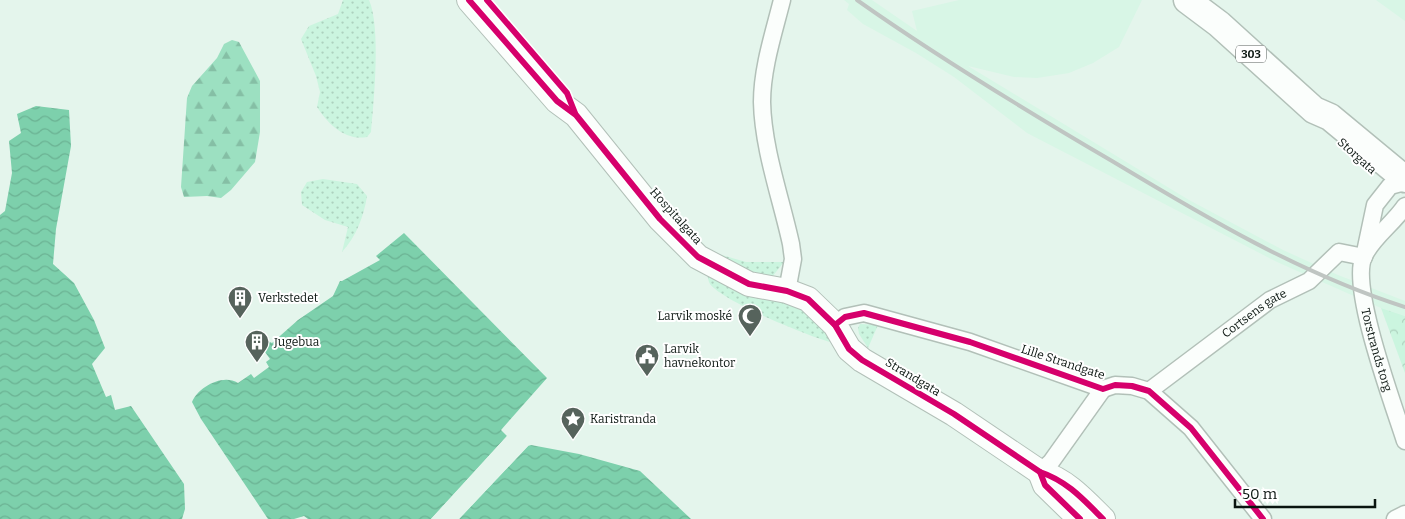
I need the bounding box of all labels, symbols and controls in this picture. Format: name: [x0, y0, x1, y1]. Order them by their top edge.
road number: 303: [1236, 46, 1266, 62]
street label: Storgata: [1335, 135, 1380, 177]
street label: Hospitalgata: [647, 185, 705, 247]
building icon: Verkstedet: [227, 285, 253, 319]
street label: Cortsens gate: [1219, 286, 1289, 341]
place label: Verkstedet: [258, 291, 319, 305]
mosque icon: Larvik moské: [737, 303, 763, 337]
street label: Torstrands torg: [1358, 307, 1395, 394]
place label: Larvik moské: [658, 309, 732, 323]
building icon: Jugebua: [244, 329, 270, 363]
place label: Jugebua: [273, 335, 320, 349]
place label: Larvik havnekontor: [664, 342, 736, 370]
street label: Lille Strandgate: [1019, 342, 1107, 382]
public building icon: Larvik havnekontor: [634, 343, 660, 377]
street label: Strandgata: [883, 355, 943, 399]
place icon: Karistranda: [560, 406, 586, 440]
place label: Karistranda: [590, 412, 656, 426]
scale bar: [1235, 476, 1375, 508]
text: 50 m: [1242, 485, 1278, 503]

